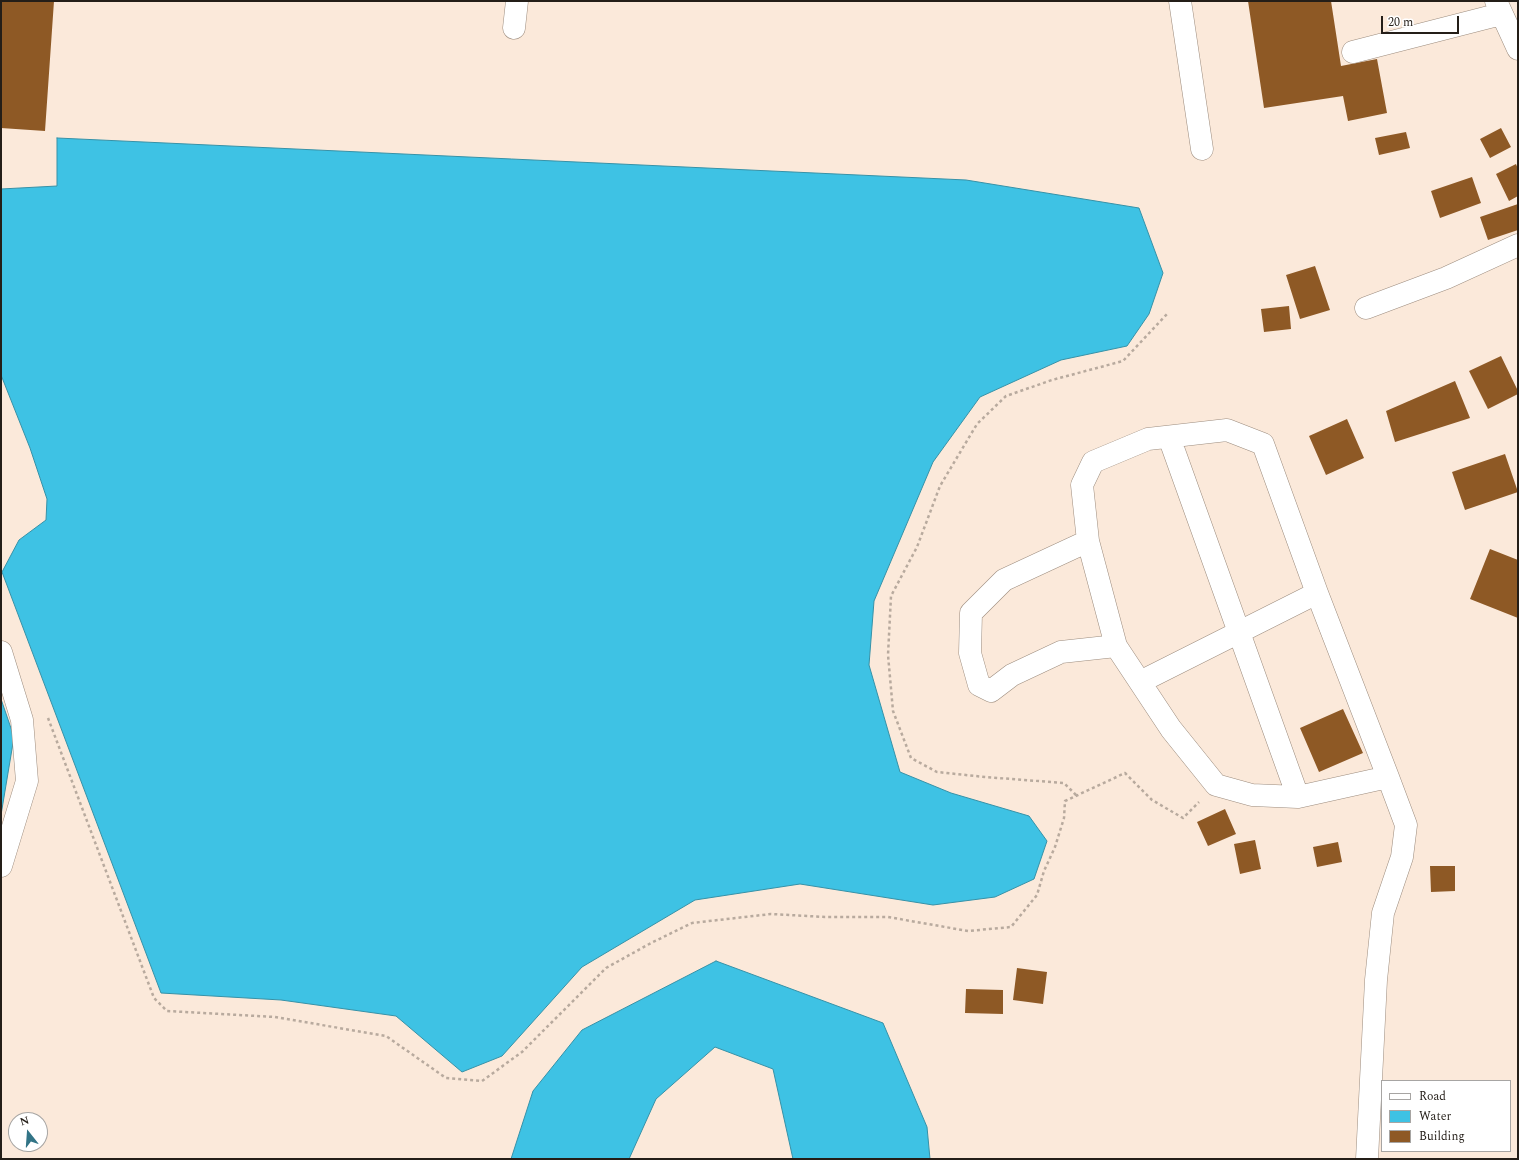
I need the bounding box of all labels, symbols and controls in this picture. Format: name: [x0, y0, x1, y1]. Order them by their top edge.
scale bar: [1383, 8, 1461, 34]
text: 20 m: [1388, 13, 1413, 32]
legend: [1381, 1080, 1511, 1152]
text: Road: [1419, 1087, 1446, 1106]
text: Water: [1419, 1107, 1451, 1126]
north arrow: [8, 1112, 48, 1152]
text: N: [18, 1112, 31, 1130]
text: Building: [1419, 1127, 1465, 1146]

